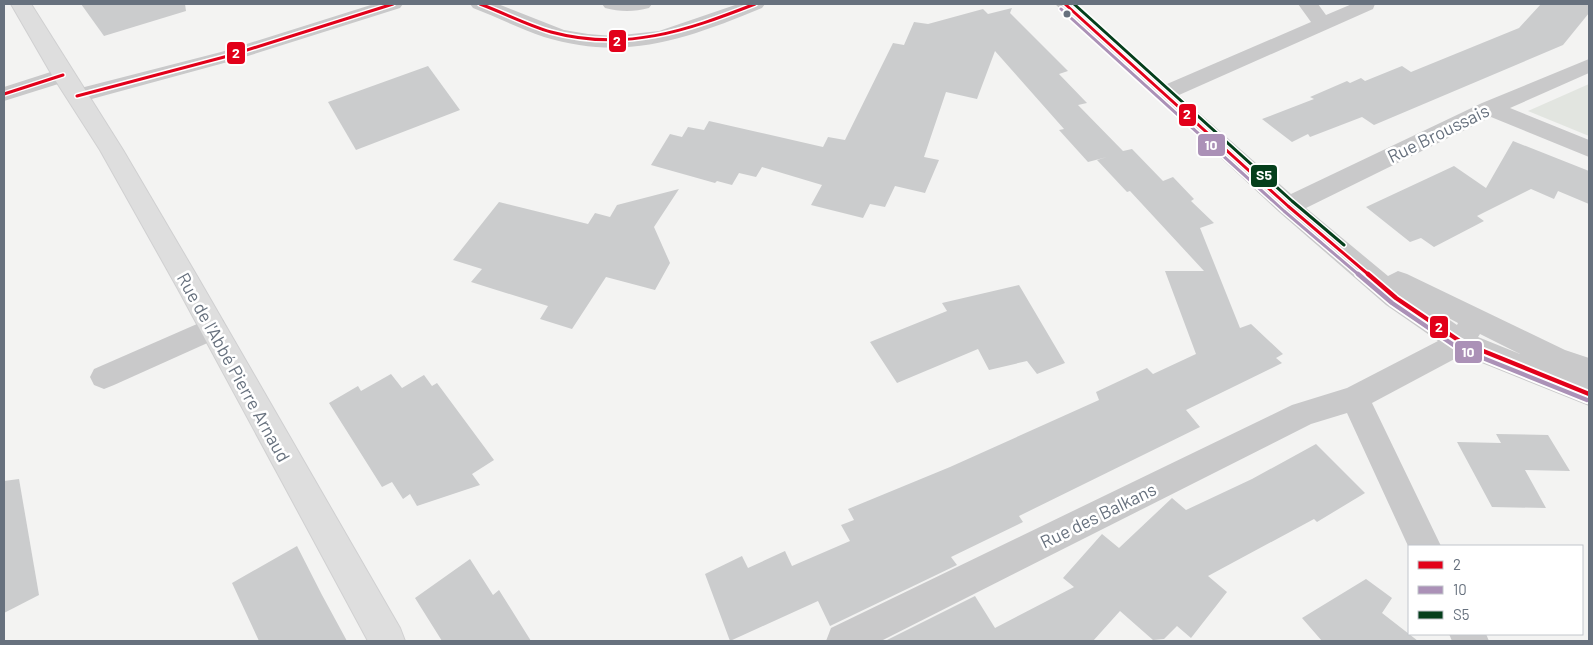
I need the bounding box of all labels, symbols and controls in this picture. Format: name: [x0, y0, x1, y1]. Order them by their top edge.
unlabelled marker: [1062, 9, 1072, 19]
line badge: 2: [608, 29, 627, 53]
text: 2: [613, 32, 621, 49]
line badge: 2: [226, 41, 246, 65]
text: 2: [232, 44, 240, 61]
street label: Rue Broussais: [1383, 99, 1493, 167]
line badge: 2: [1178, 103, 1197, 127]
text: 2: [1183, 105, 1191, 122]
line badge: 10: [1197, 133, 1226, 157]
text: 10: [1205, 136, 1217, 153]
line badge: S5: [1250, 164, 1278, 188]
text: S5: [1256, 166, 1272, 183]
street label: Rue de l'Abbé Pierre Arnaud: [173, 269, 295, 465]
line badge: 2: [1429, 315, 1449, 339]
text: 2: [1435, 318, 1443, 335]
line badge: 10: [1454, 340, 1483, 364]
text: 10: [1462, 343, 1474, 360]
street label: Rue des Balkans: [1036, 477, 1160, 553]
legend: [1408, 545, 1583, 635]
text: 2: [1453, 555, 1461, 573]
text: 10: [1453, 580, 1467, 598]
text: S5: [1453, 605, 1469, 623]

